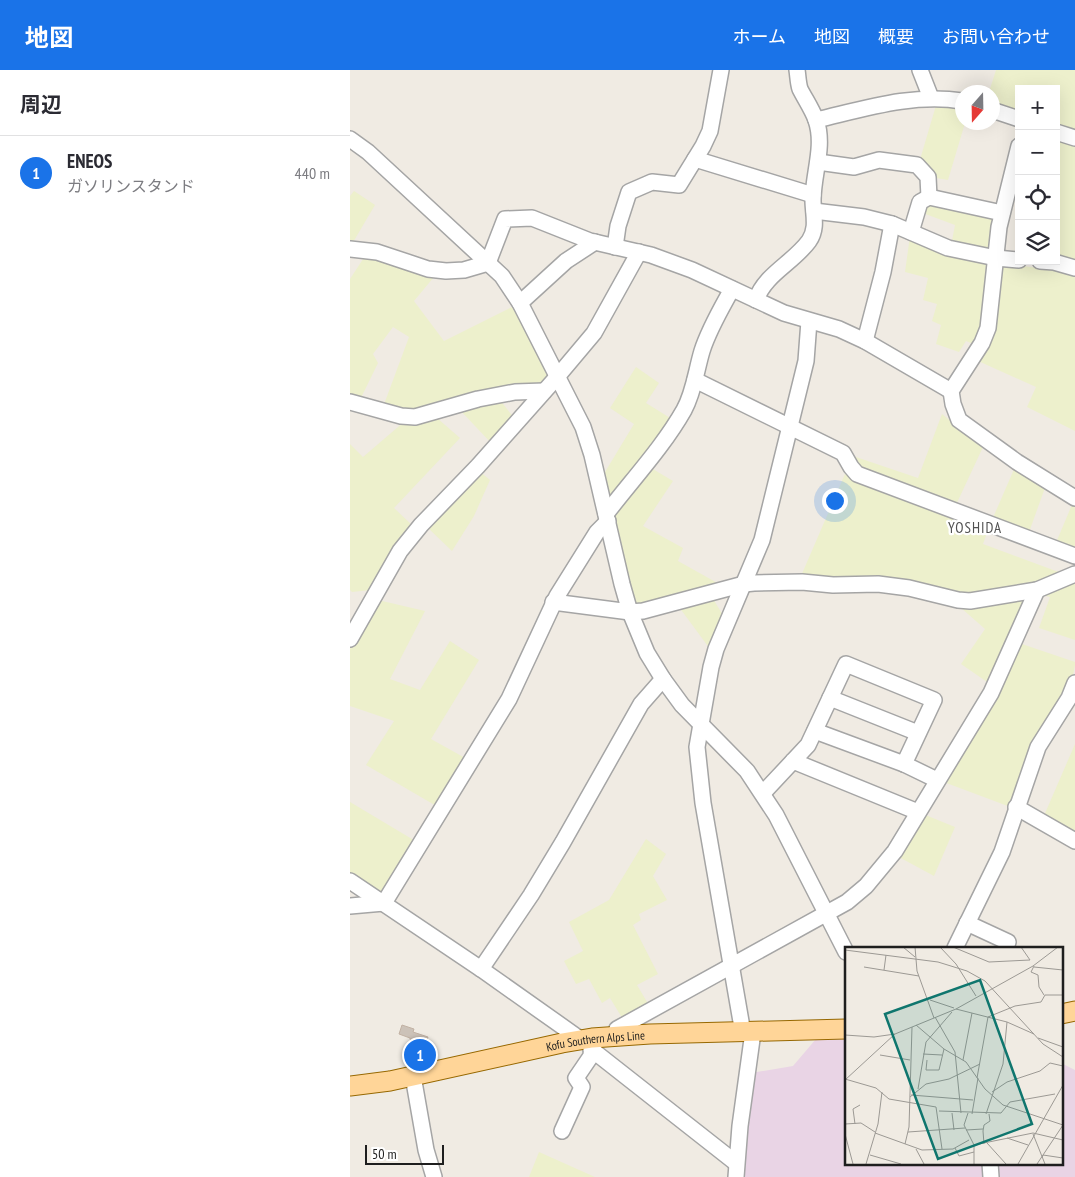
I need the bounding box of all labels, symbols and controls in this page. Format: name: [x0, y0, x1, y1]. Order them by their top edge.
text: 地図: [25, 22, 73, 53]
text: ホーム: [733, 25, 786, 48]
text: 地図: [814, 25, 850, 48]
text: 概要: [878, 25, 914, 48]
text: お問い合わせ: [942, 25, 1050, 48]
north arrow: [955, 85, 1000, 130]
map controls: [1015, 85, 1060, 265]
button: +: [1015, 85, 1060, 130]
text: 周辺: [20, 91, 62, 118]
button: −: [1015, 130, 1060, 175]
text: ENEOS: [67, 149, 112, 173]
text: 1: [32, 163, 40, 183]
text: 440 m: [295, 163, 330, 183]
button: locate: [1015, 175, 1060, 220]
text: ガソリンスタンド: [67, 176, 195, 196]
button: layers: [1015, 220, 1060, 265]
your location: [822, 488, 848, 514]
district label: YOSHIDA: [948, 518, 1002, 537]
inset map: [845, 947, 1062, 1164]
street label: Kofu Southern Alps Line: [545, 1027, 645, 1054]
pin: 1: [404, 1036, 436, 1074]
scale bar: [365, 1142, 444, 1165]
text: 50 m: [372, 1145, 397, 1163]

